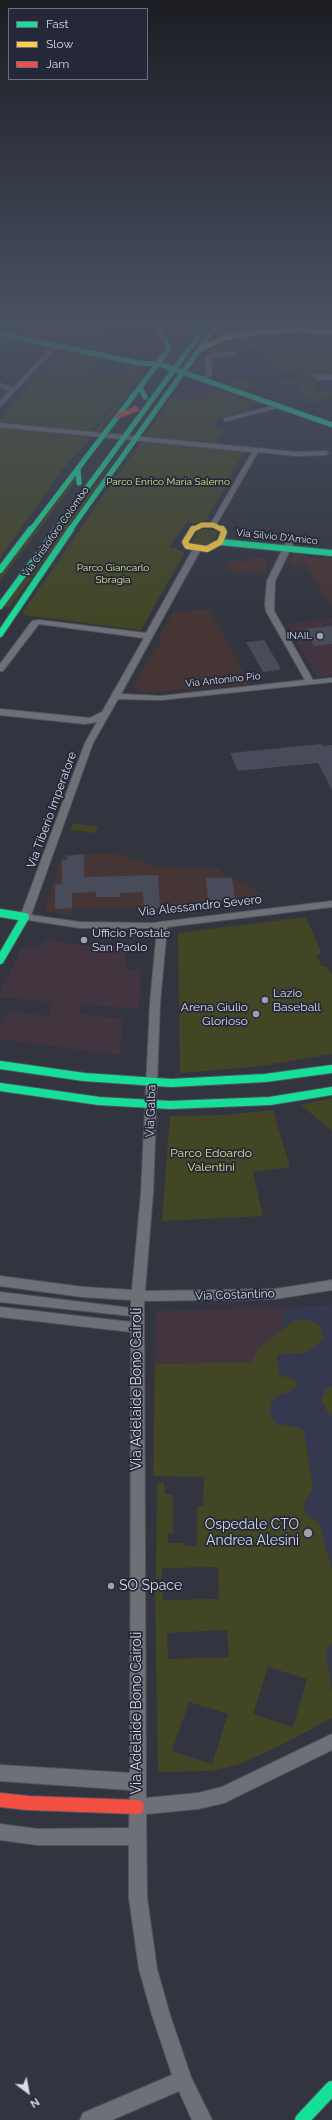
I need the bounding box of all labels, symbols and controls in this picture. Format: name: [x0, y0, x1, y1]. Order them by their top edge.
legend: [8, 8, 148, 80]
text: Fast: [46, 17, 69, 31]
text: Slow: [46, 37, 73, 51]
text: Jam: [46, 57, 69, 71]
park label: Parco Enrico Maria Salerno: [106, 476, 230, 488]
street label: Via Cristoforo Colombo: [20, 485, 92, 579]
street label: Via Silvio D'Amico: [236, 527, 318, 547]
park label: Parco Giancarlo Sbragia: [77, 562, 149, 586]
place label: INAIL: [287, 630, 312, 642]
marker: INAIL: [315, 631, 325, 641]
street label: Via Antonino Pio: [185, 670, 261, 690]
street label: Via Tiberio Imperatore: [24, 750, 80, 870]
street label: Via Alessandro Severo: [138, 892, 262, 920]
place label: Ufficio Postale San Paolo: [92, 926, 170, 954]
marker: Ufficio Postale San Paolo: [79, 935, 89, 945]
place label: Lazio Baseball: [273, 986, 321, 1014]
marker: Lazio Baseball: [260, 995, 270, 1005]
place label: Arena Giulio Glorioso: [181, 1000, 248, 1028]
marker: Arena Giulio Glorioso: [251, 1009, 261, 1019]
street label: Via Galba: [143, 1084, 159, 1138]
park label: Parco Edoardo Valentini: [170, 1146, 252, 1174]
street label: Via Costantino: [195, 1286, 275, 1304]
street label: Via Adelaide Bono Cairoli: [129, 1308, 145, 1470]
place label: Ospedale CTO Andrea Alesini: [205, 1517, 299, 1550]
marker: Ospedale CTO Andrea Alesini: [302, 1527, 314, 1539]
place label: SO Space: [119, 1578, 182, 1594]
marker: SO Space: [106, 1581, 116, 1591]
street label: Via Adelaide Bono Cairoli: [129, 1632, 145, 1794]
north arrow: [8, 2072, 48, 2112]
text: N: [28, 2095, 42, 2110]

